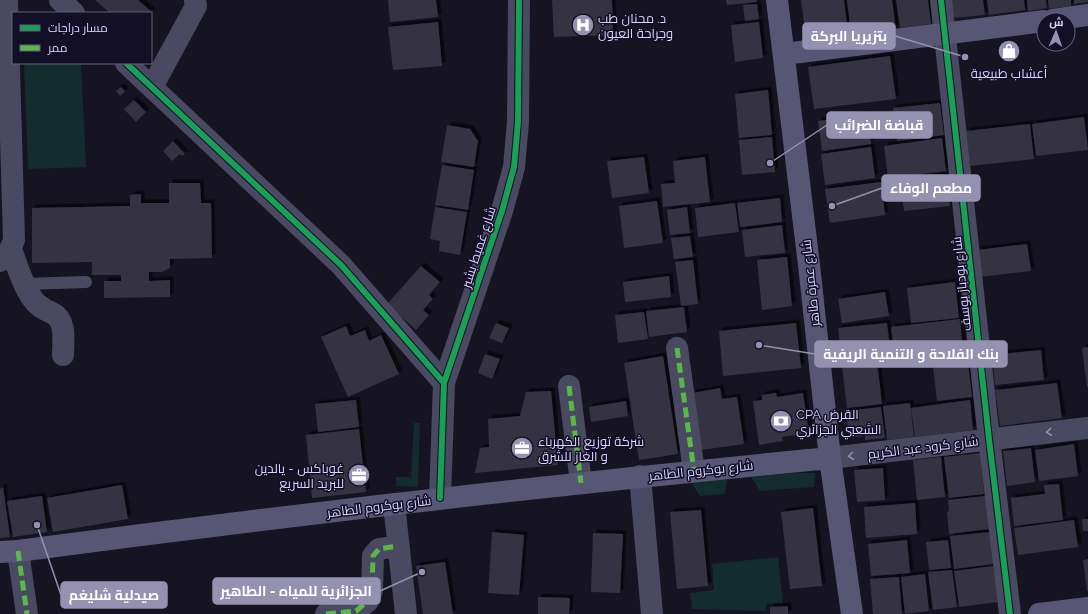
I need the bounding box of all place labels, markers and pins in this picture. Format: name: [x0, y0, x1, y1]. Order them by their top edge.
place label: د. محنان طب وجراحة العيون: [598, 11, 673, 41]
hospital icon: د. محنان طب وجراحة العيون: [570, 12, 596, 38]
callout: بتزيريا البركة: [803, 23, 895, 49]
shop icon: أعشاب طبيعية: [996, 38, 1022, 64]
place label: أعشاب طبيعية: [971, 65, 1048, 81]
callout: قباضة الضرائب: [827, 112, 932, 138]
callout: مطعم الوفاء: [882, 175, 980, 201]
callout: بنك الفلاحة و التنمية الريفية: [815, 341, 1007, 367]
place label: CPA القرض الشعبي الجزائري: [796, 407, 882, 440]
bank icon: CPA القرض الشعبي الجزائري: [768, 408, 794, 434]
place label: شركة توزيع الكهرباء و الغاز للشرق: [538, 434, 644, 464]
office icon: شركة توزيع الكهرباء و الغاز للشرق: [509, 435, 535, 461]
place label: غوباكس - يالدين للبريد السريع: [255, 461, 344, 492]
office icon: غوباكس - يالدين للبريد السريع: [346, 462, 372, 488]
callout: الجزائرية للمياه - الطاهير: [213, 578, 380, 604]
callout: صيدلية شليغم: [61, 582, 167, 608]

